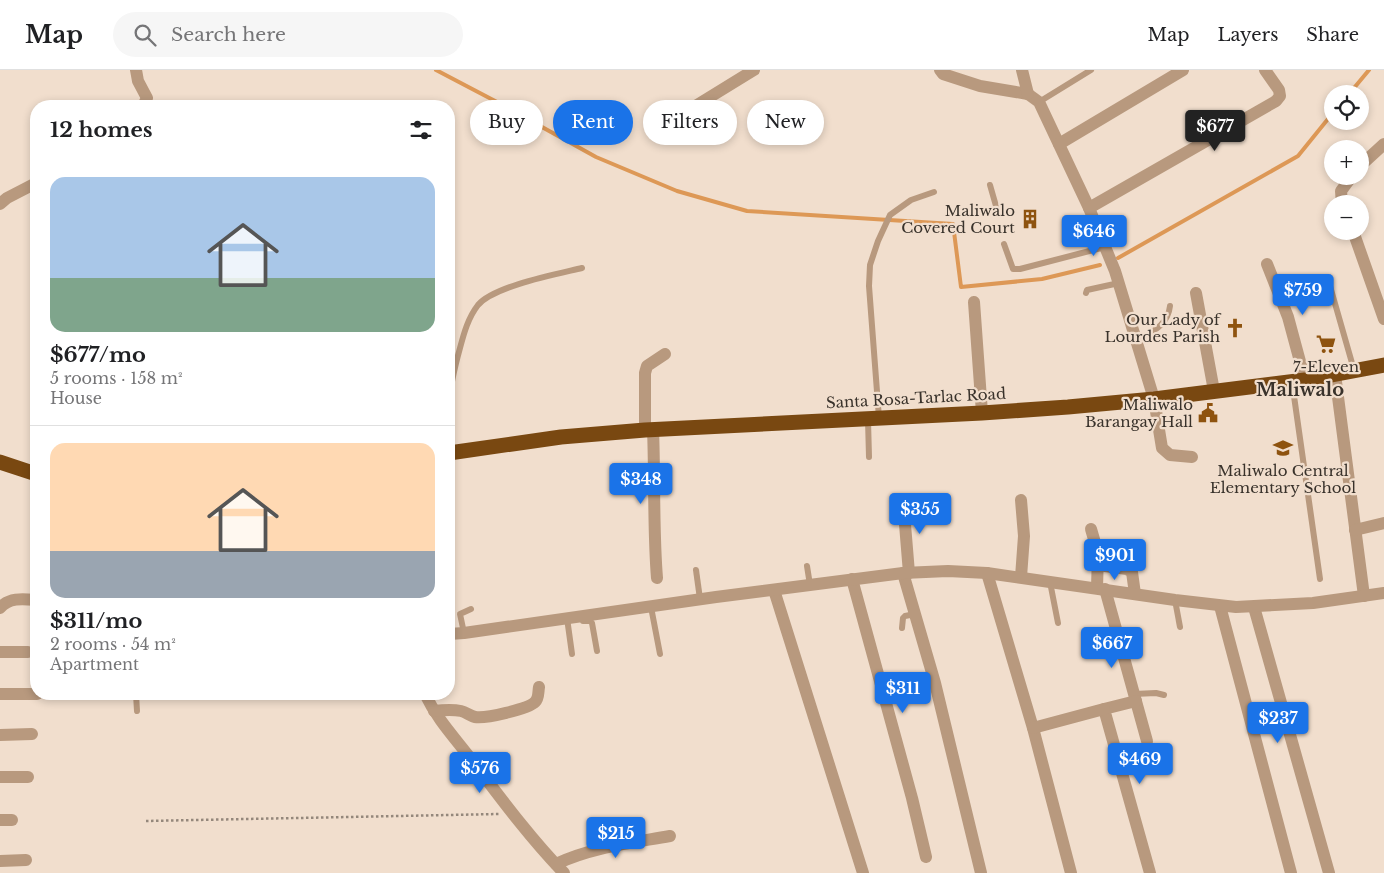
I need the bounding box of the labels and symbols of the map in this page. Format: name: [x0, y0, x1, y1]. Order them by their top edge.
pin: $677: [1185, 109, 1245, 152]
place label: Maliwalo Covered Court: [901, 201, 1015, 237]
building icon: Maliwalo Covered Court: [1019, 208, 1041, 230]
pin: $646: [1064, 214, 1124, 257]
pin: $759: [1273, 274, 1333, 316]
place label: Our Lady of Lourdes Parish: [1105, 310, 1222, 346]
church icon: Our Lady of Lourdes Parish: [1224, 317, 1246, 339]
supermarket icon: 7-Eleven: [1315, 333, 1337, 355]
place label: 7-Eleven: [1293, 357, 1359, 376]
district label: Maliwalo: [1256, 379, 1344, 401]
street label: Santa Rosa-Tarlac Road: [826, 384, 1006, 412]
place label: Maliwalo Barangay Hall: [1085, 395, 1193, 431]
public building icon: Maliwalo Barangay Hall: [1197, 402, 1219, 424]
school or university icon: Maliwalo Central Elementary School: [1272, 437, 1294, 459]
place label: Maliwalo Central Elementary School: [1210, 461, 1356, 497]
pin: $348: [611, 462, 671, 505]
pin: $355: [890, 492, 950, 535]
pin: $901: [1085, 538, 1145, 581]
pin: $667: [1082, 626, 1142, 669]
pin: $311: [873, 672, 933, 714]
pin: $237: [1248, 702, 1308, 744]
pin: $469: [1110, 742, 1170, 785]
pin: $576: [450, 752, 510, 794]
pin: $215: [586, 816, 646, 859]

